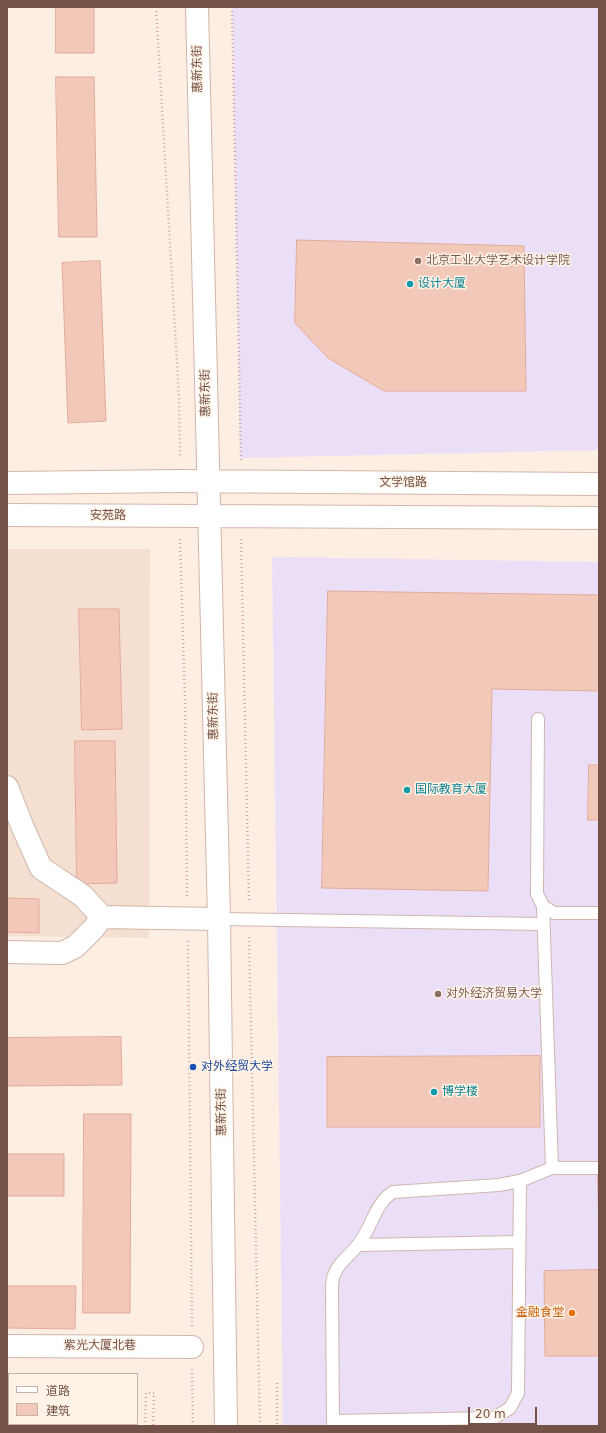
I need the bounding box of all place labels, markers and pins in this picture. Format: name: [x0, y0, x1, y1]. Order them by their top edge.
place label: 北京工业大学艺术设计学院: [426, 254, 570, 268]
marker: 北京工业大学艺术设计学院: [413, 256, 423, 266]
place label: 设计大厦: [418, 277, 466, 291]
marker: 设计大厦: [405, 279, 415, 289]
place label: 国际教育大厦: [415, 783, 487, 797]
marker: 国际教育大厦: [402, 785, 412, 795]
place label: 对外经济贸易大学: [446, 987, 542, 1001]
marker: 对外经济贸易大学: [433, 989, 443, 999]
place label: 对外经贸大学: [201, 1060, 273, 1074]
marker: 对外经贸大学: [188, 1062, 198, 1072]
place label: 博学楼: [442, 1085, 478, 1099]
marker: 博学楼: [429, 1087, 439, 1097]
place label: 金融食堂: [516, 1306, 564, 1320]
marker: 金融食堂: [567, 1308, 577, 1318]

